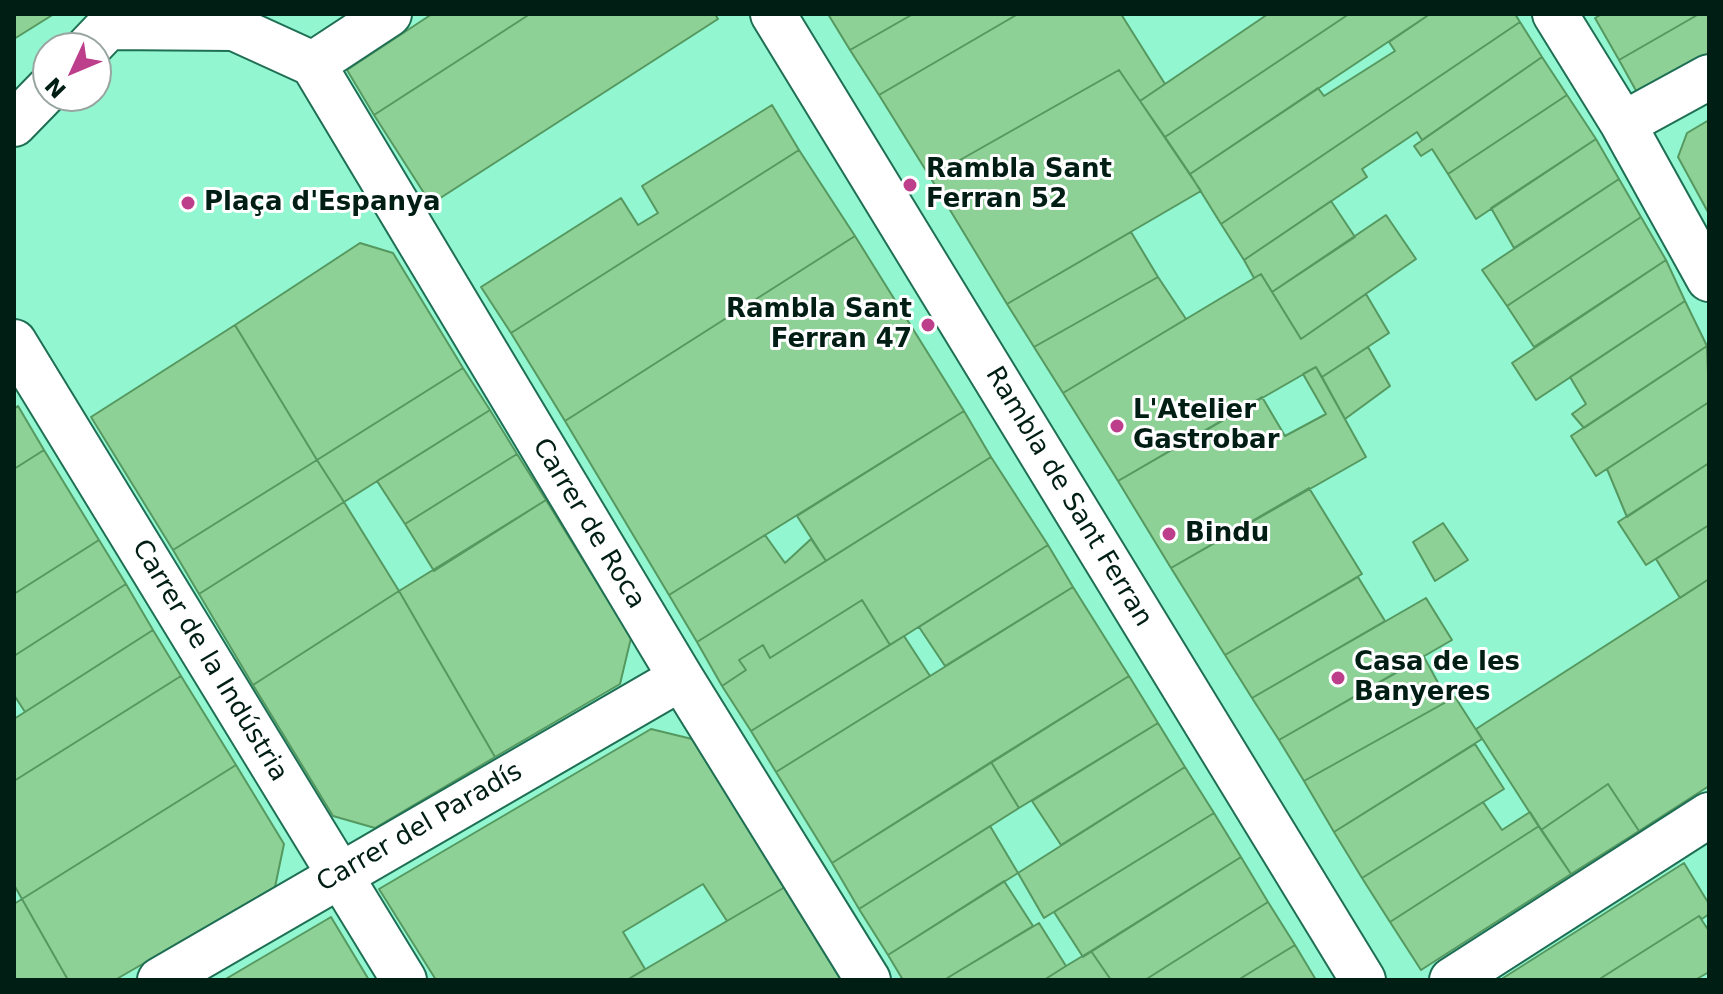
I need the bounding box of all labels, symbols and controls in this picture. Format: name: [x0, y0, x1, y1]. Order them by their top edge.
north arrow: [32, 32, 112, 112]
text: N: [40, 72, 71, 103]
place label: Rambla Sant Ferran 52: [926, 154, 1112, 216]
marker: Rambla Sant Ferran 52: [901, 176, 919, 194]
place label: Plaça d'Espanya: [204, 187, 440, 219]
marker: Plaça d'Espanya: [179, 194, 197, 212]
place label: Rambla Sant Ferran 47: [726, 294, 912, 356]
marker: Rambla Sant Ferran 47: [919, 316, 937, 334]
street label: Rambla de Sant Ferran: [978, 361, 1158, 633]
place label: L'Atelier Gastrobar: [1133, 395, 1279, 456]
marker: L'Atelier Gastrobar: [1108, 417, 1126, 435]
street label: Carrer de Roca: [525, 433, 651, 615]
place label: Bindu: [1185, 518, 1269, 550]
marker: Bindu: [1160, 525, 1178, 543]
street label: Carrer de la Indústria: [124, 535, 294, 787]
place label: Casa de les Banyeres: [1354, 647, 1520, 708]
marker: Casa de les Banyeres: [1329, 669, 1347, 687]
street label: Carrer del Paradís: [312, 757, 528, 899]

